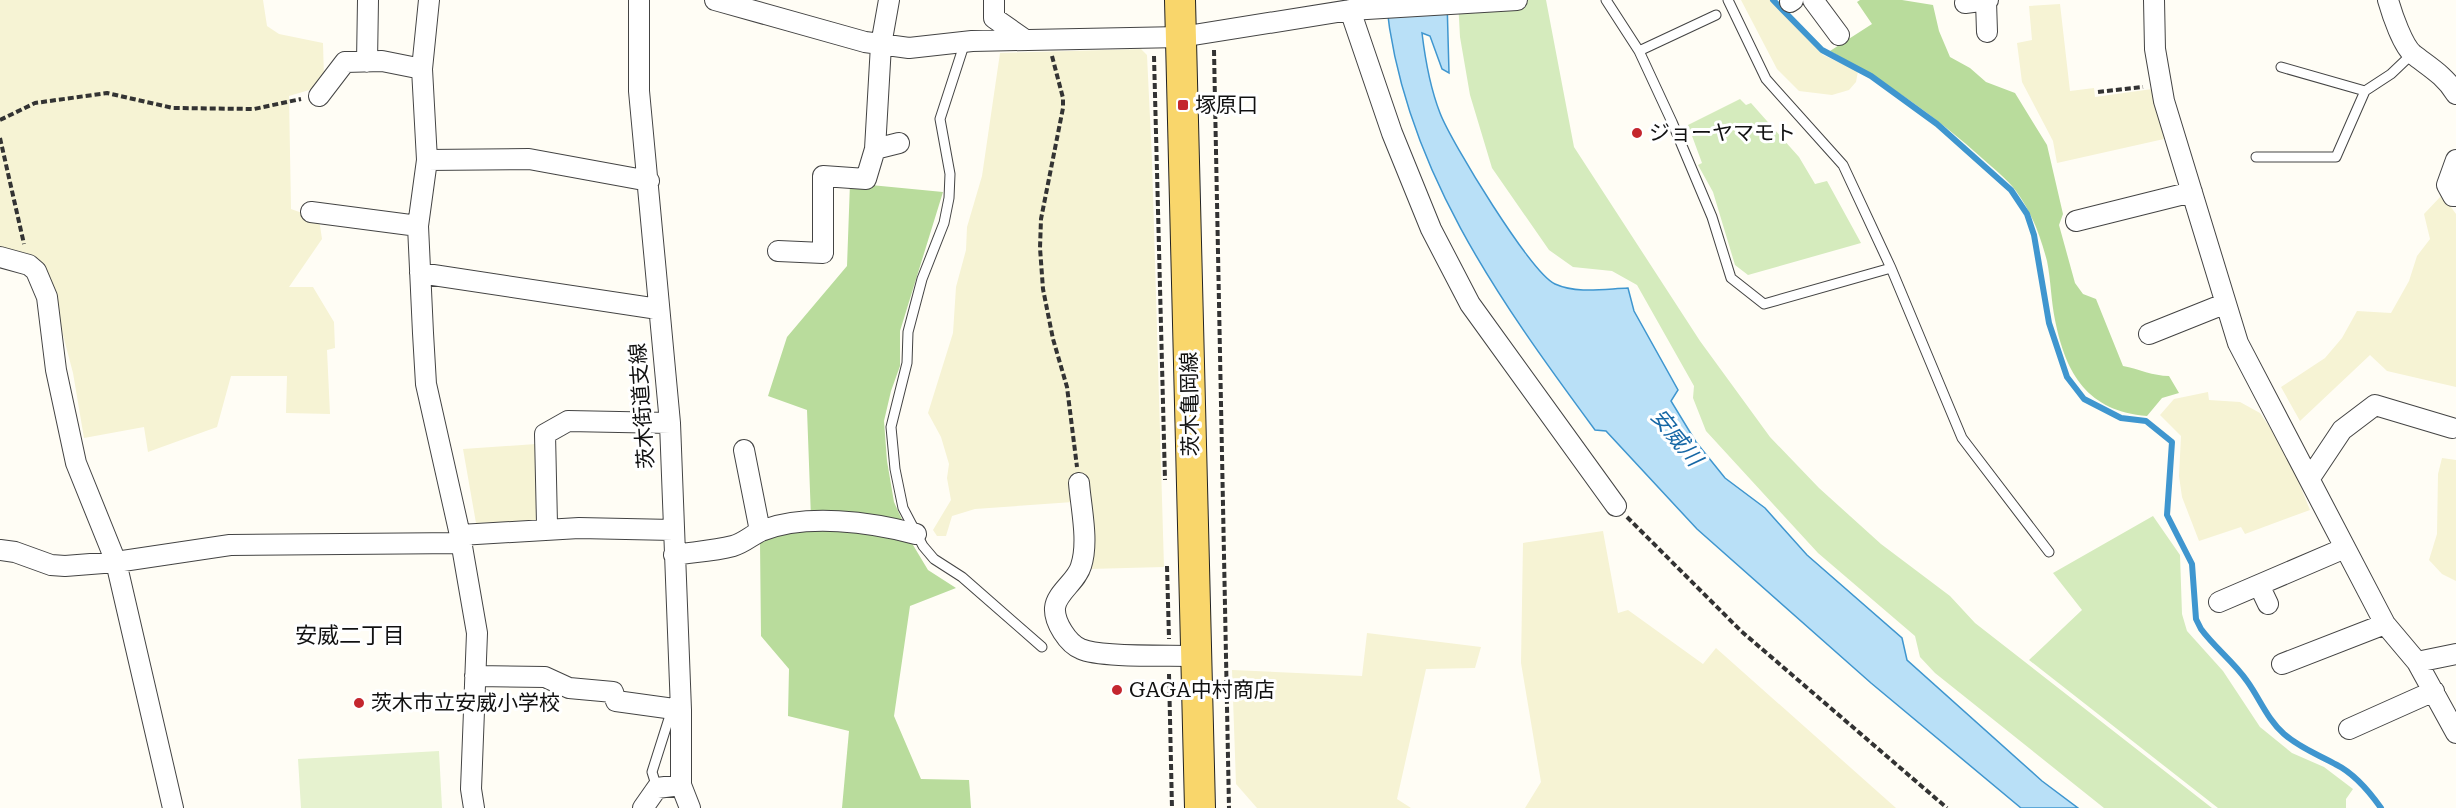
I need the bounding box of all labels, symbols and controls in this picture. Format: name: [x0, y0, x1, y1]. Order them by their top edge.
place label: 塚原口: [1195, 93, 1258, 117]
marker: 塚原口: [1176, 98, 1190, 112]
place label: ジョーヤマモト: [1649, 121, 1796, 145]
marker: ジョーヤマモト: [1630, 126, 1644, 140]
street label: 茨木街道支線: [626, 342, 658, 470]
street label: 茨木亀岡線: [1177, 351, 1203, 457]
water label: 安威川: [1646, 404, 1708, 472]
district label: 安威二丁目: [295, 623, 405, 648]
place label: GAGA中村商店: [1129, 678, 1275, 702]
marker: GAGA中村商店: [1110, 683, 1124, 697]
place label: 茨木市立安威小学校: [371, 691, 560, 715]
marker: 茨木市立安威小学校: [352, 696, 366, 710]

